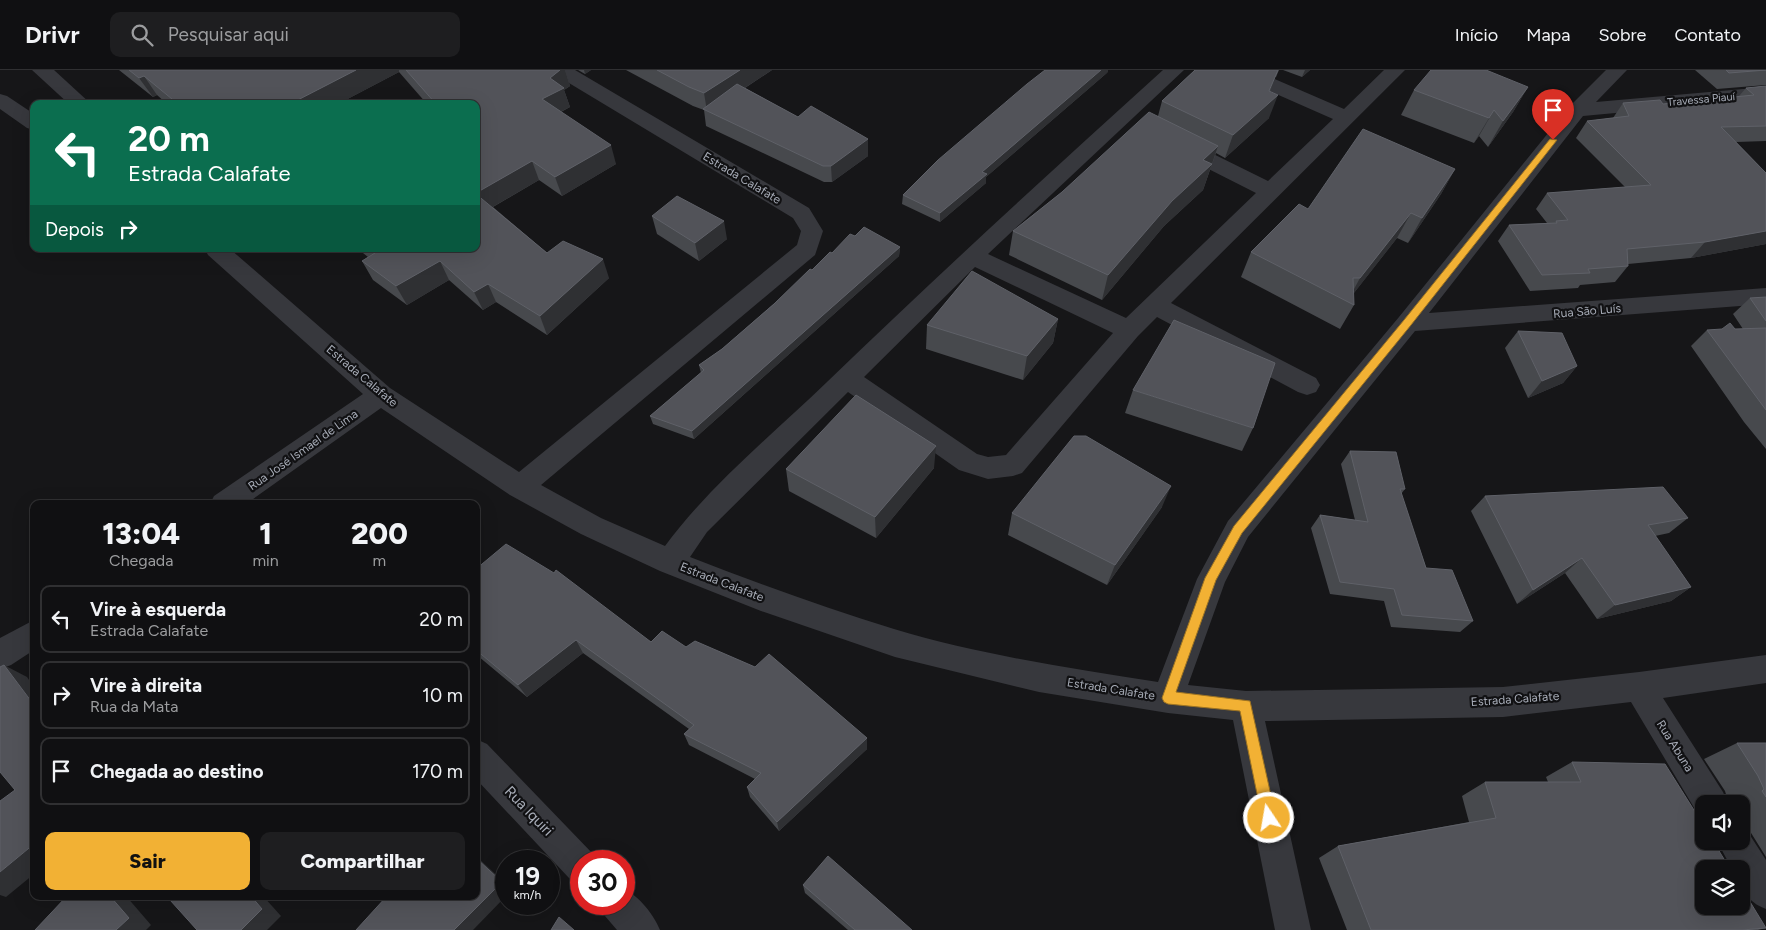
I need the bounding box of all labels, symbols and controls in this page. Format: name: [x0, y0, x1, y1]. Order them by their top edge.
search box: [110, 12, 460, 57]
text: Drivr: [25, 20, 80, 49]
icon: search: [128, 21, 156, 49]
text: Pesquisar aqui: [168, 23, 289, 46]
text: Início: [1455, 24, 1498, 46]
text: Mapa: [1526, 24, 1570, 46]
text: Sobre: [1598, 24, 1646, 46]
text: Contato: [1674, 24, 1741, 46]
pin: [1532, 89, 1574, 140]
street label: Travessa Piauí: [1667, 90, 1736, 109]
icon: arrive: [1539, 96, 1567, 124]
text: 20 m: [128, 118, 210, 160]
icon: left: [45, 120, 110, 185]
street label: Estrada Calafate: [700, 149, 784, 207]
text: Estrada Calafate: [128, 160, 290, 187]
icon: right: [114, 215, 142, 243]
text: Depois: [45, 218, 104, 241]
street label: Rua São Luís: [1553, 301, 1622, 321]
street label: Estrada Calafate: [324, 342, 401, 410]
street label: Rua José Ismael de Lima: [245, 407, 361, 493]
text: 13:04: [102, 515, 180, 552]
text: 1: [259, 515, 272, 552]
text: 200: [351, 515, 408, 552]
text: Chegada: [109, 551, 173, 570]
text: min: [253, 551, 279, 570]
text: m: [373, 551, 386, 570]
street label: Estrada Calafate: [678, 560, 766, 605]
text: Vire à esquerda: [90, 598, 226, 621]
icon: left: [47, 605, 75, 633]
text: 20 m: [419, 608, 463, 631]
text: Estrada Calafate: [90, 621, 208, 640]
text: Vire à direita: [90, 674, 202, 697]
street label: Estrada Calafate: [1066, 675, 1156, 703]
icon: right: [47, 681, 75, 709]
text: 10 m: [422, 684, 463, 707]
street label: Estrada Calafate: [1470, 689, 1560, 709]
text: Rua da Mata: [90, 697, 178, 716]
street label: Rua Abuna: [1654, 718, 1696, 774]
icon: arrive: [47, 757, 75, 785]
text: Chegada ao destino: [90, 760, 263, 783]
text: 170 m: [412, 760, 463, 783]
street label: Rua Iquiri: [501, 782, 557, 840]
position arrow: [1242, 791, 1294, 843]
map controls: [1695, 795, 1750, 915]
button: sound: [1695, 795, 1750, 850]
button: Sair: [45, 832, 250, 890]
button: Compartilhar: [260, 832, 465, 890]
speed limit sign: 30: [570, 850, 635, 915]
button: layers: [1695, 860, 1750, 915]
text: 19: [515, 861, 540, 891]
text: km/h: [514, 888, 541, 902]

